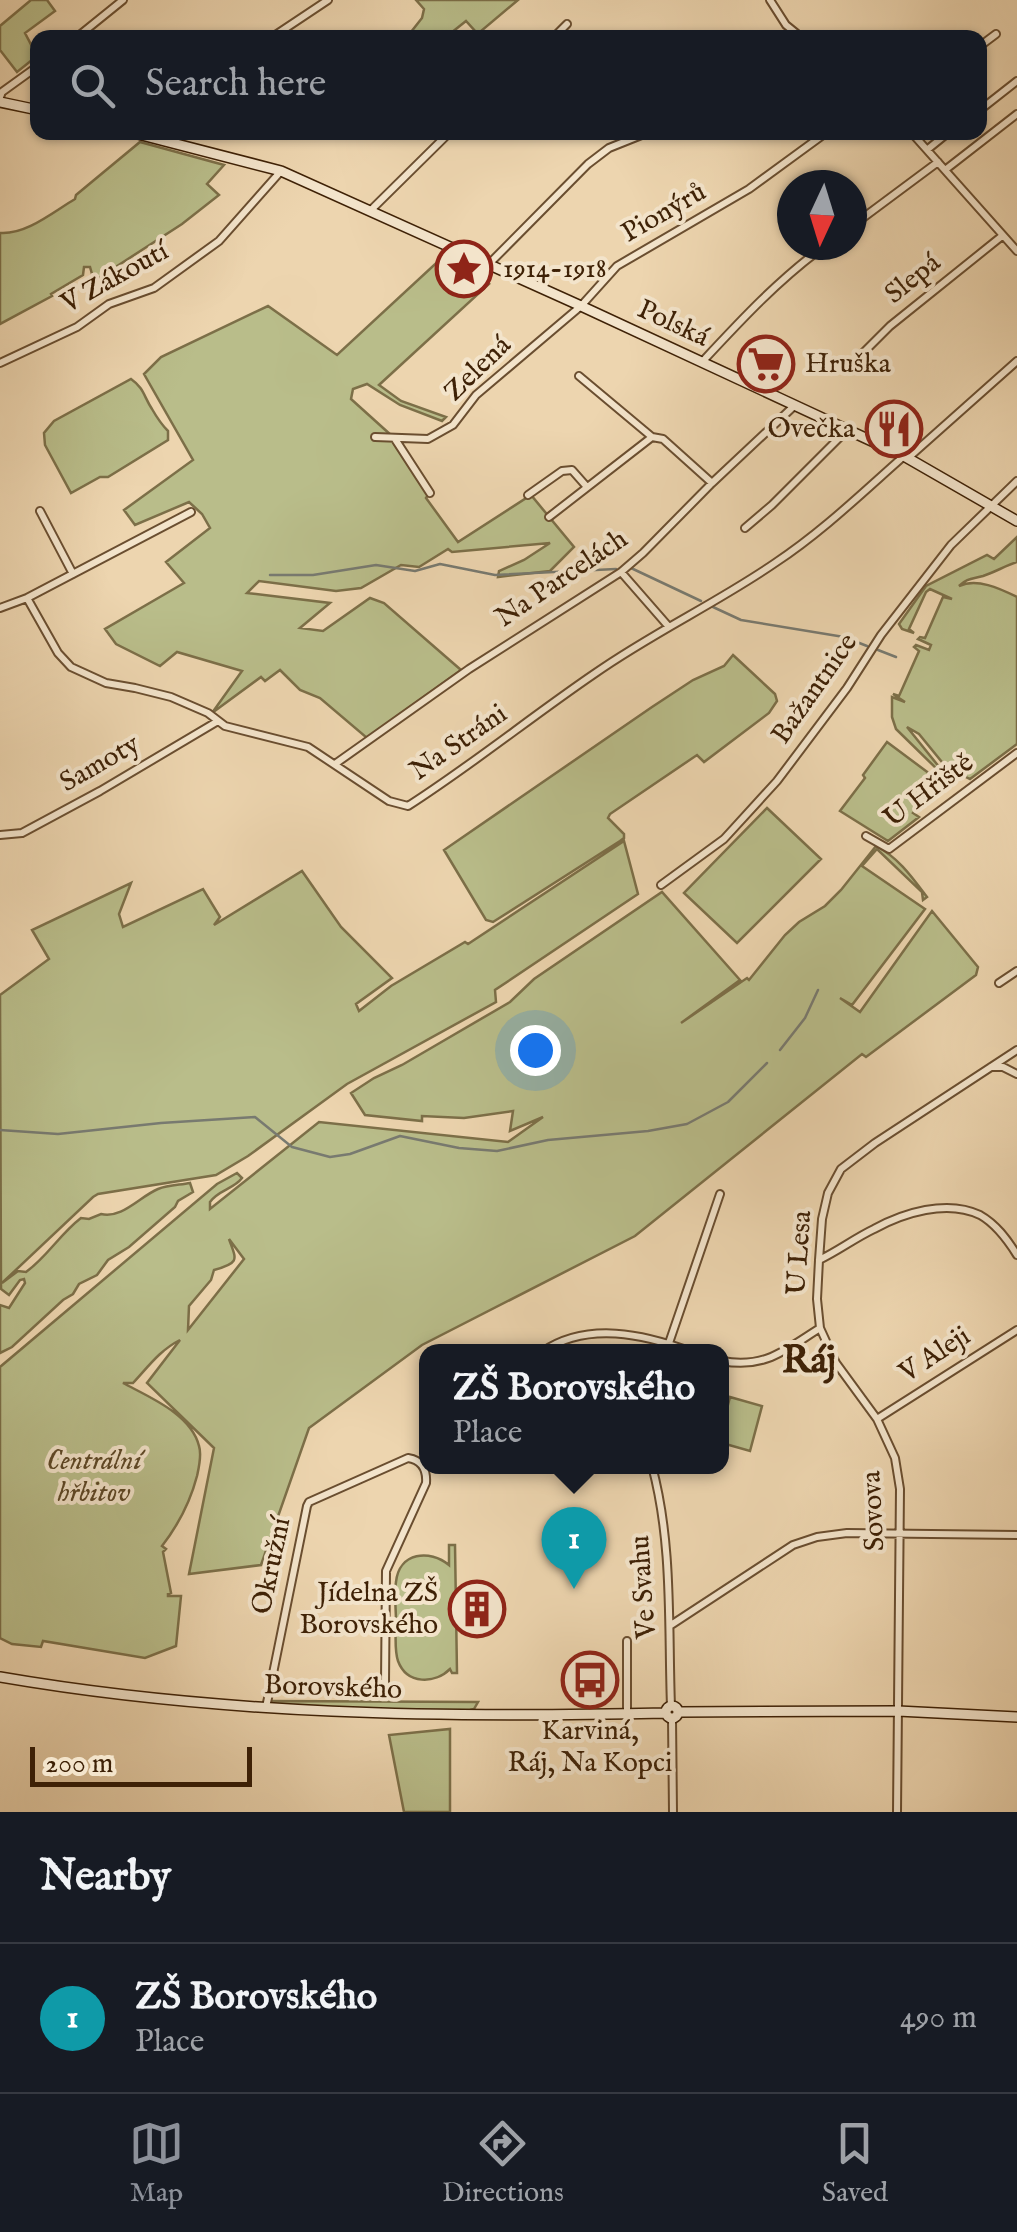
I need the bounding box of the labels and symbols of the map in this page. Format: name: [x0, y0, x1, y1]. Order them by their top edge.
north arrow: [777, 170, 867, 260]
street label: Pionýrů: [615, 175, 713, 251]
street label: V Zákoutí: [54, 233, 176, 322]
place icon: 1914-1918: [434, 239, 494, 299]
street label: Slepá: [878, 245, 949, 312]
place label: 1914-1918: [503, 252, 607, 287]
street label: Polská: [632, 292, 715, 356]
street label: Zelená: [437, 328, 520, 409]
supermarket icon: Hruška: [736, 334, 796, 394]
place label: Hruška: [805, 347, 892, 382]
restaurant icon: Ovečka: [864, 399, 924, 459]
place label: Ovečka: [768, 412, 856, 447]
street label: Na Parcelách: [489, 522, 635, 636]
street label: Bažantnice: [764, 627, 866, 751]
street label: Na Stráni: [404, 697, 514, 789]
street label: Samoty: [54, 727, 146, 801]
street label: U Hřiště: [877, 746, 981, 836]
your location: [510, 1025, 561, 1076]
street label: U Lesa: [780, 1209, 820, 1297]
street label: V Aleji: [892, 1319, 977, 1391]
district label: Ráj: [782, 1338, 836, 1386]
park label: Centrální hřbitov: [47, 1444, 146, 1511]
street label: Sovova: [854, 1469, 894, 1552]
pin: 1: [542, 1506, 606, 1589]
street label: Okružní: [245, 1513, 300, 1618]
street label: Ve Svahu: [623, 1534, 665, 1641]
place label: Jídelna ZŠ Borovského: [300, 1576, 438, 1643]
building icon: Jídelna ZŠ Borovského: [447, 1579, 507, 1639]
bus stop icon: Karviná, Ráj, Na Kopci: [560, 1650, 620, 1710]
street label: Borovského: [263, 1668, 403, 1708]
place label: Karviná, Ráj, Na Kopci: [507, 1714, 673, 1781]
scale bar: [30, 1742, 252, 1786]

